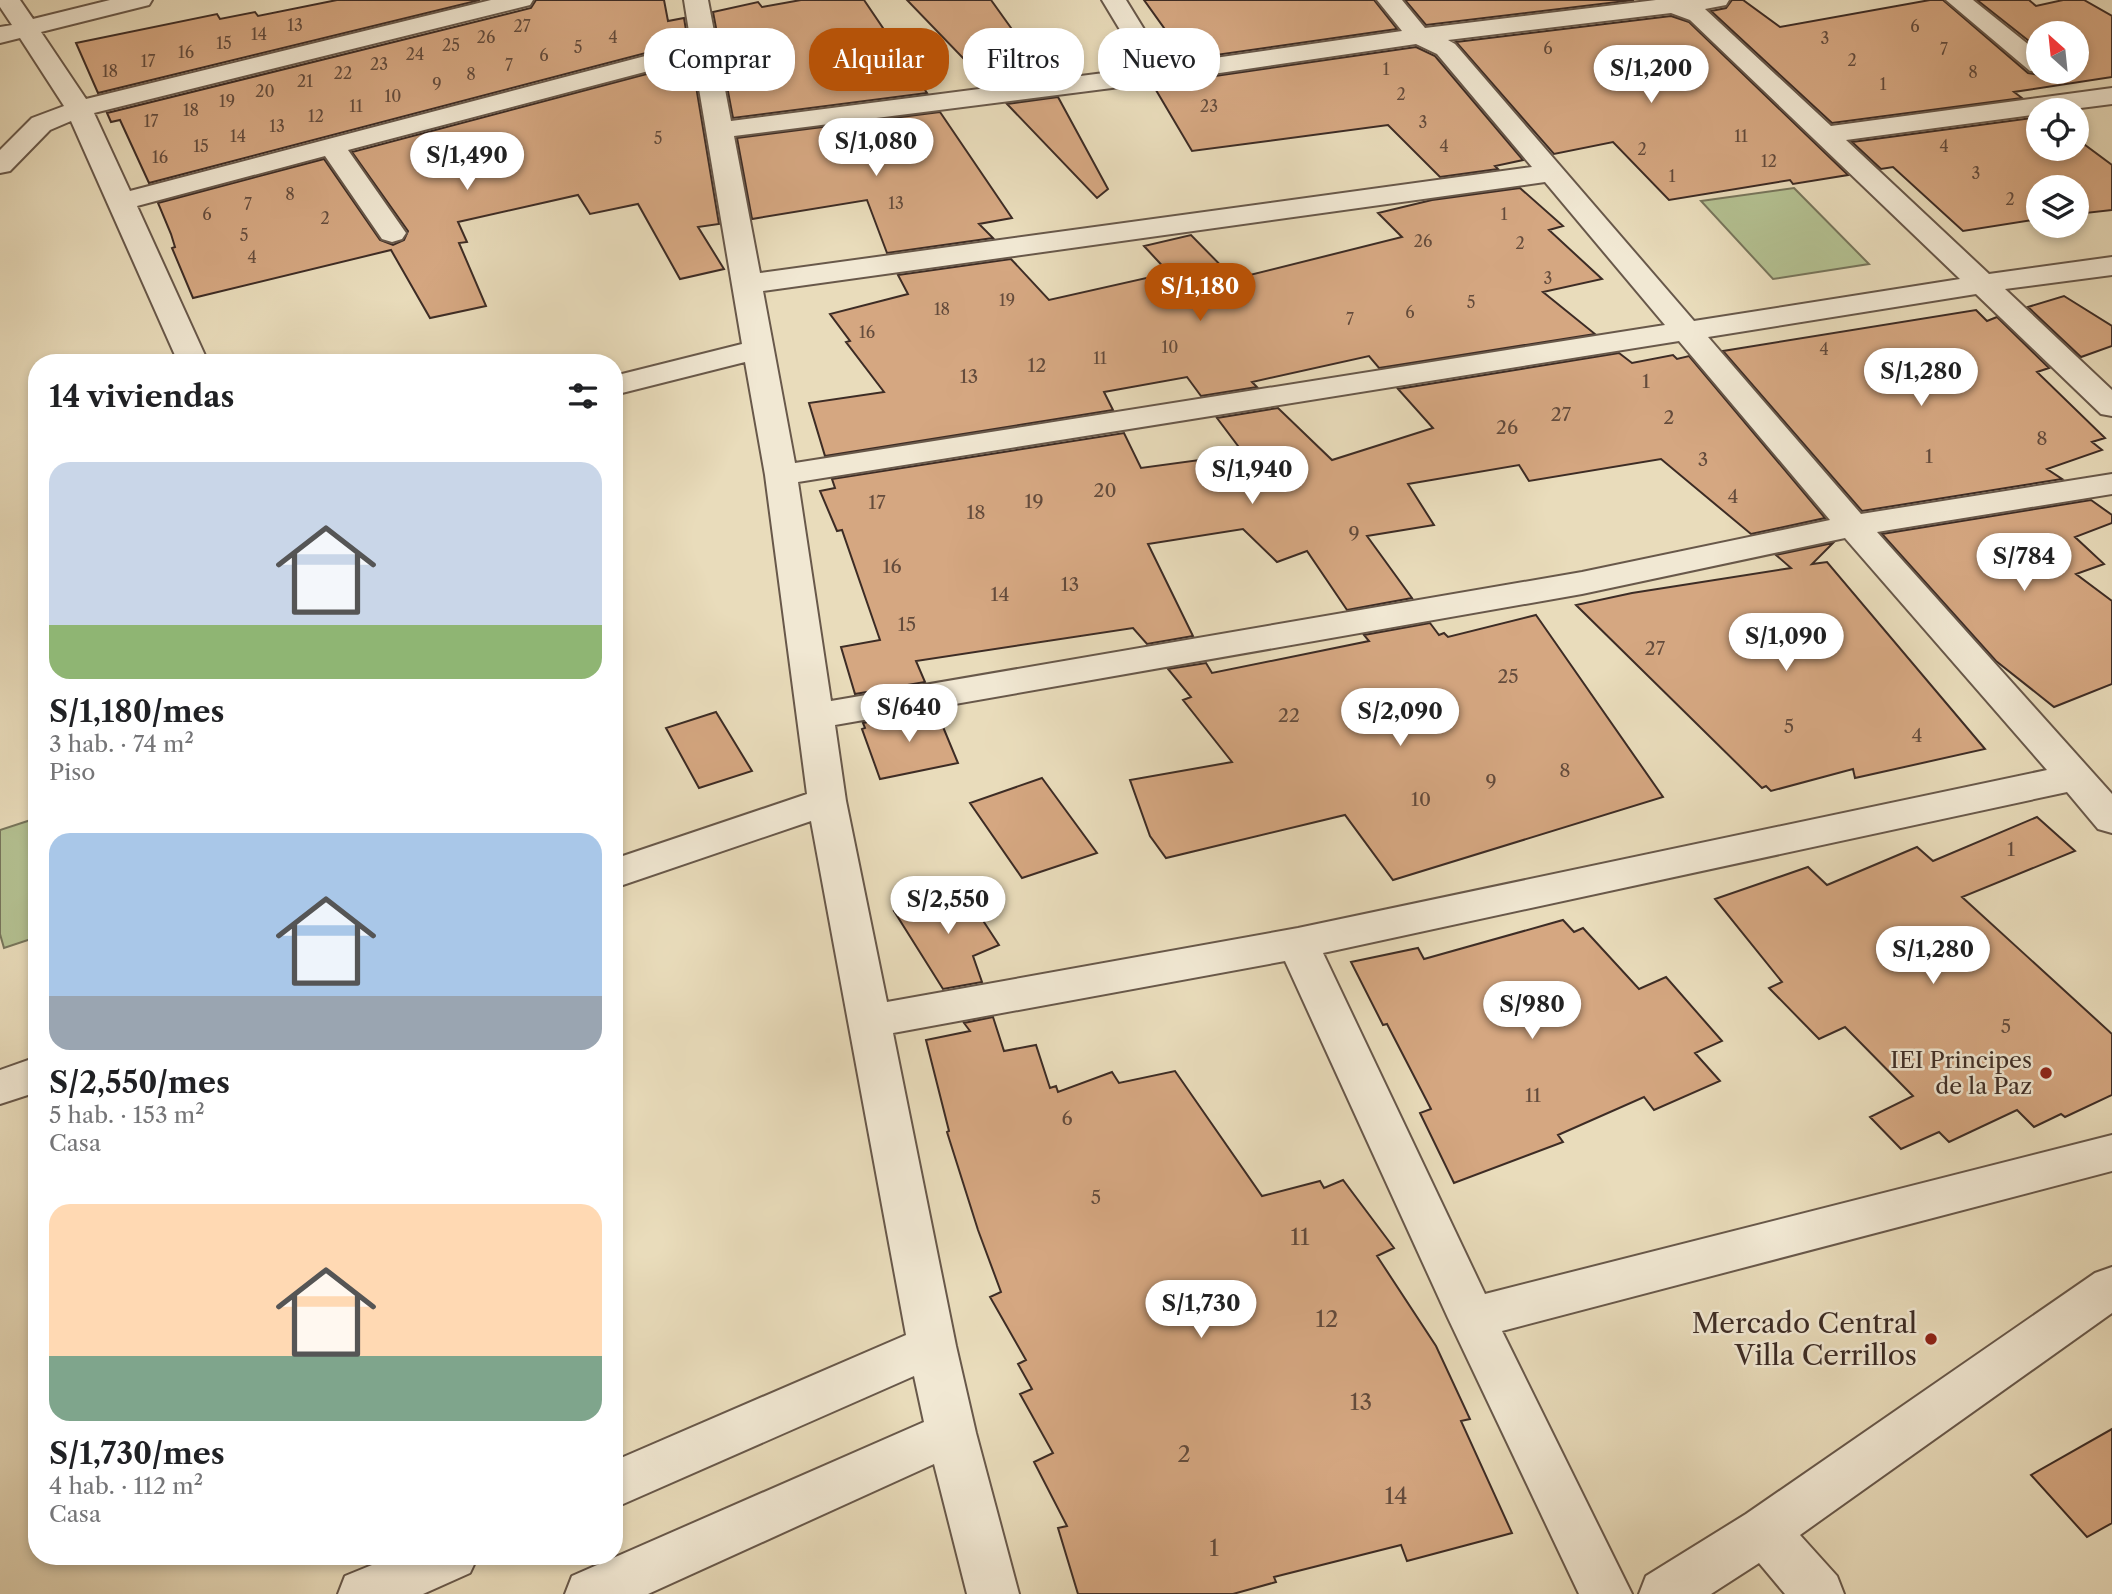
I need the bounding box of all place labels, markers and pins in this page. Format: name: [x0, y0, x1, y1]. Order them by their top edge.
pin: S/1,200: [1586, 46, 1716, 105]
pin: S/1,080: [811, 118, 941, 178]
pin: S/1,490: [402, 132, 532, 192]
pin: S/1,180: [1135, 264, 1265, 323]
pin: S/1,280: [1856, 348, 1986, 408]
pin: S/1,940: [1187, 447, 1317, 506]
pin: S/784: [1975, 534, 2073, 593]
pin: S/1,090: [1721, 614, 1851, 673]
pin: S/640: [860, 684, 958, 744]
pin: S/2,090: [1335, 688, 1465, 748]
pin: S/2,550: [883, 876, 1013, 936]
pin: S/1,280: [1868, 926, 1998, 986]
pin: S/980: [1483, 982, 1581, 1041]
place label: IEI Principes de la Paz: [1890, 1046, 2032, 1100]
marker: IEI Principes de la Paz: [2038, 1065, 2054, 1081]
pin: S/1,730: [1136, 1280, 1266, 1340]
place label: Mercado Central Villa Cerrillos: [1692, 1306, 1917, 1372]
marker: Mercado Central Villa Cerrillos: [1923, 1331, 1939, 1347]

